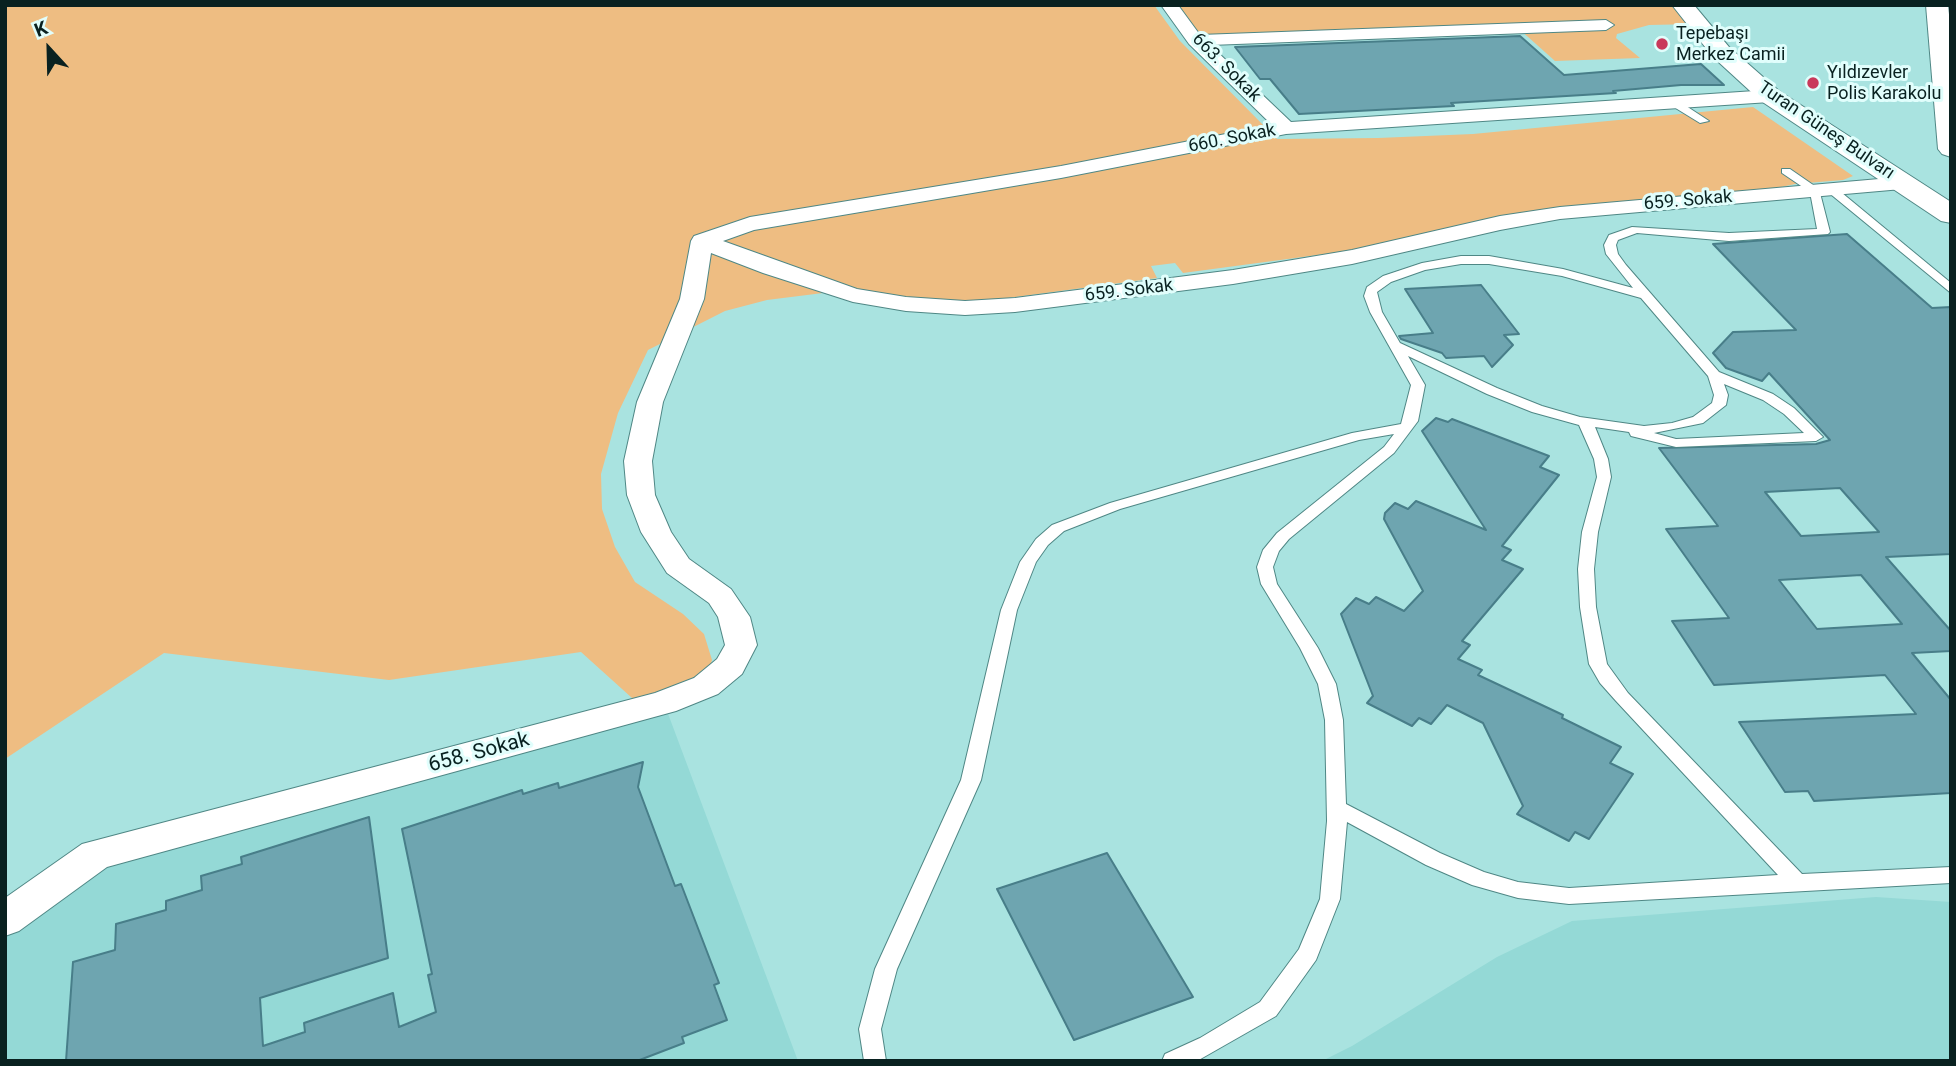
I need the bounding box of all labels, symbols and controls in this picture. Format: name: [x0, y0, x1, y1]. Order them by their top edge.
north arrow: [14, 14, 84, 84]
text: K: [31, 16, 51, 42]
place label: Tepebaşı Merkez Camii: [1676, 23, 1785, 66]
street label: 663. Sokak: [1187, 29, 1265, 107]
marker: Tepebaşı Merkez Camii: [1654, 36, 1670, 52]
place label: Yıldızevler Polis Karakolu: [1827, 62, 1941, 104]
marker: Yıldızevler Polis Karakolu: [1805, 75, 1821, 91]
street label: Turan Güneş Bulvarı: [1754, 77, 1898, 185]
street label: 660. Sokak: [1186, 120, 1278, 158]
street label: 659. Sokak: [1643, 186, 1733, 216]
street label: 659. Sokak: [1084, 275, 1174, 307]
street label: 658. Sokak: [426, 727, 532, 779]

